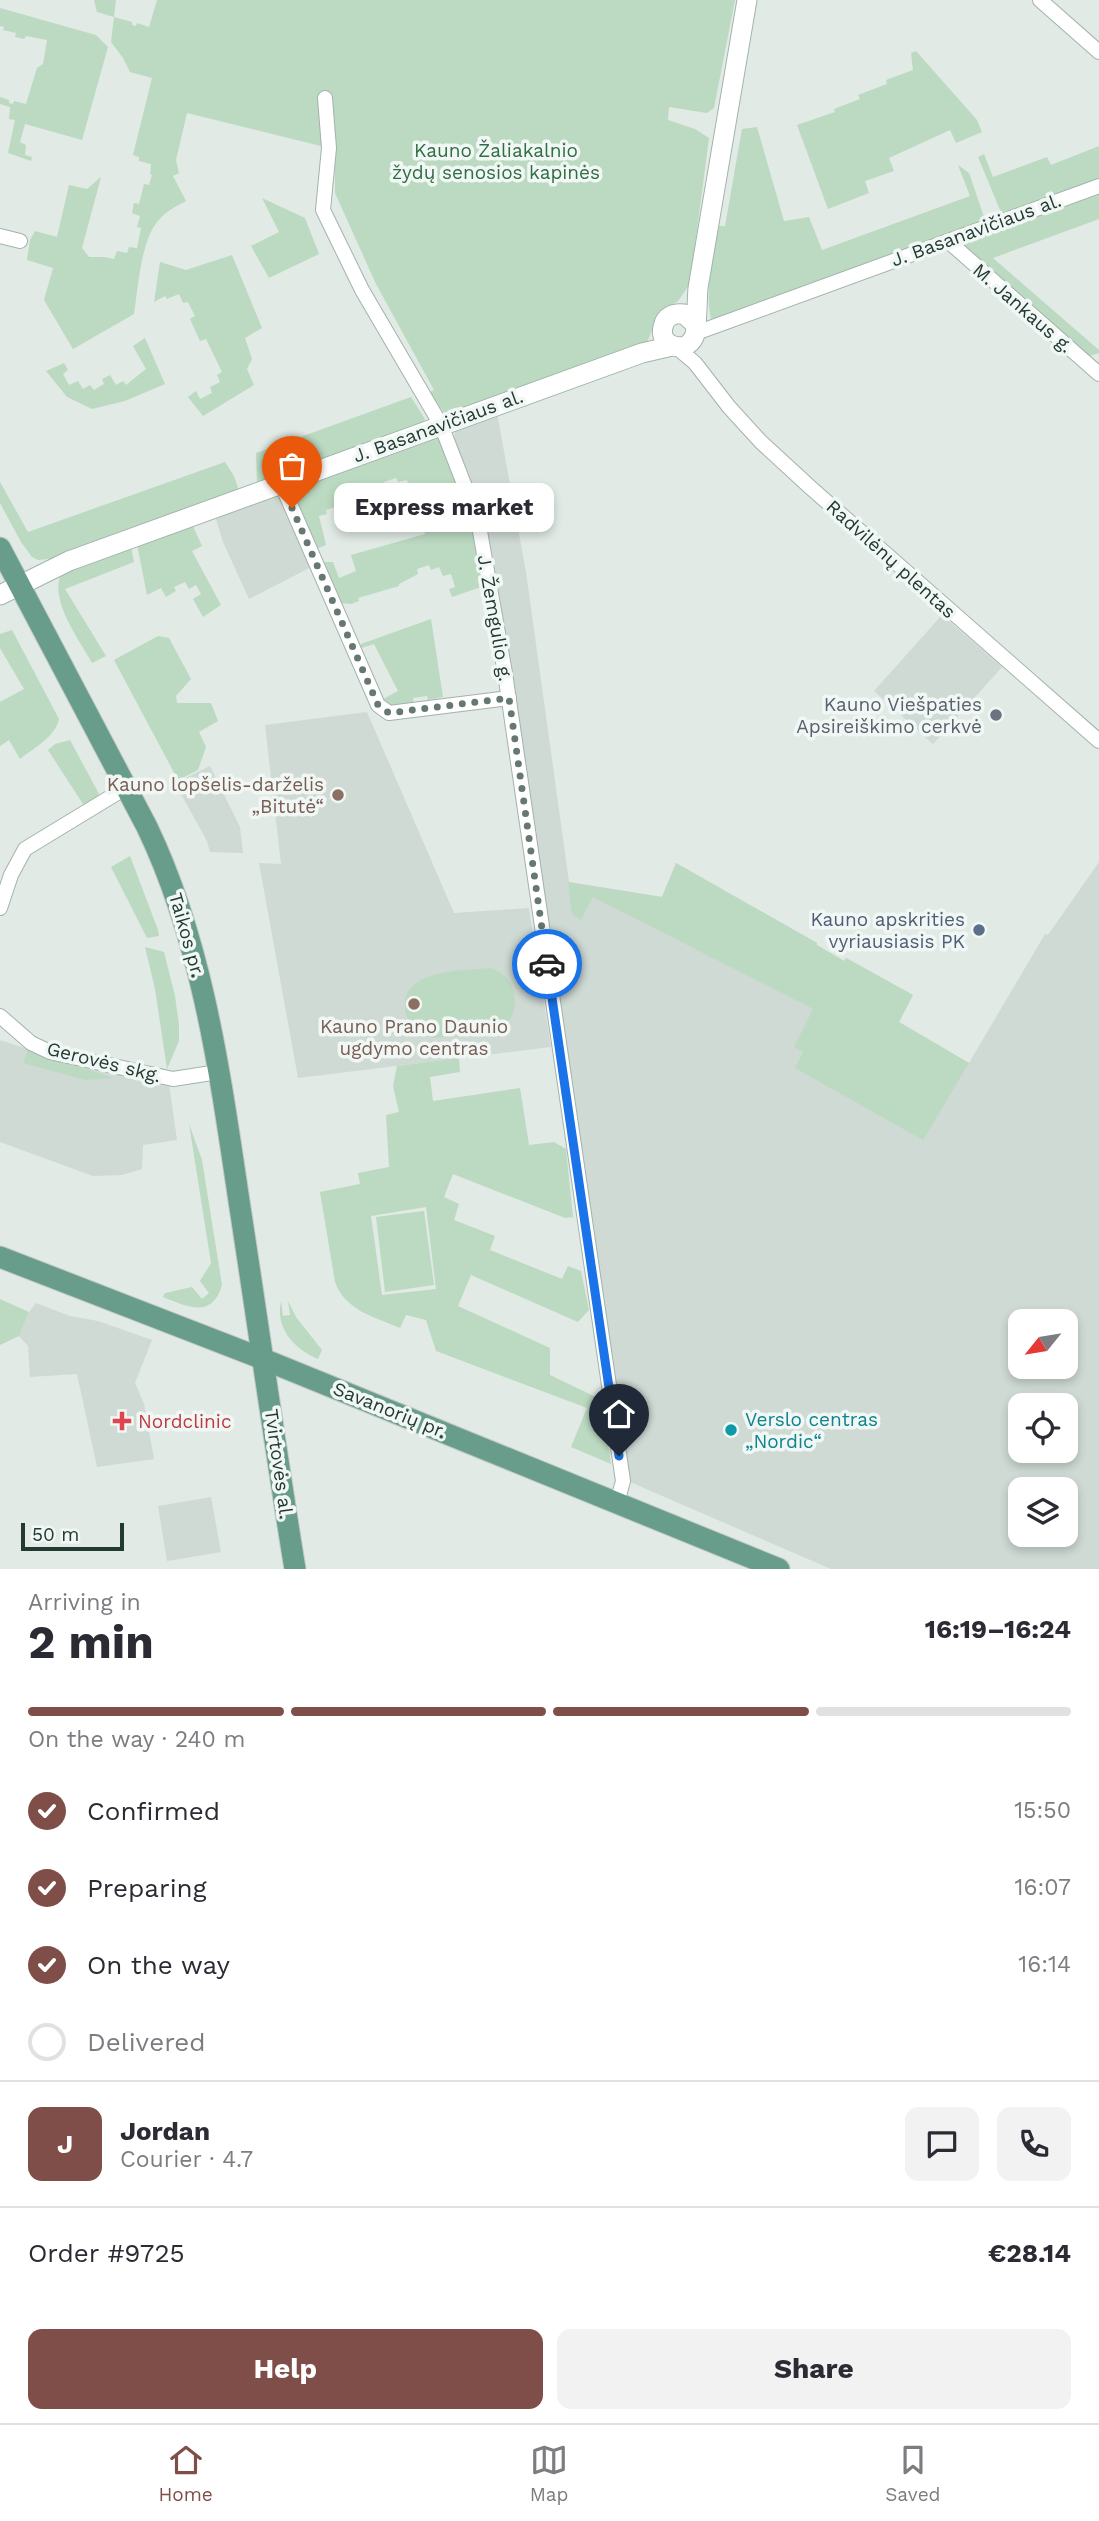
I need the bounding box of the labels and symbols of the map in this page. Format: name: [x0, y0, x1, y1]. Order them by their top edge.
park label: Kauno Žaliakalnio žydų senosios kapinės: [392, 139, 600, 184]
street label: J. Basanavičiaus al.: [888, 189, 1064, 271]
street label: M. Jankaus g.: [968, 258, 1078, 358]
street label: J. Basanavičiaus al.: [350, 385, 526, 467]
pin: [262, 436, 322, 508]
callout: Express market: [334, 484, 554, 532]
street label: Radvilėnų plentas: [822, 495, 960, 623]
street label: J. Žemgulio g.: [473, 553, 517, 683]
place label: Kauno Viešpaties Apsireiškimo cerkvė: [796, 693, 982, 738]
marker: Kauno Viešpaties Apsireiškimo cerkvė: [988, 707, 1004, 723]
place label: Kauno lopšelis-darželis „Bitutė“: [107, 773, 324, 818]
marker: Kauno lopšelis-darželis „Bitutė“: [330, 787, 346, 803]
street label: Taikos pr.: [164, 890, 210, 980]
place label: Kauno apskrities vyriausiasis PK: [810, 908, 965, 953]
marker: Kauno apskrities vyriausiasis PK: [971, 922, 987, 938]
courier: [512, 929, 582, 999]
marker: Kauno Prano Daunio ugdymo centras: [406, 996, 422, 1012]
place label: Kauno Prano Daunio ugdymo centras: [320, 1015, 508, 1060]
street label: Gerovės skg.: [45, 1037, 163, 1087]
north arrow: [1008, 1309, 1078, 1379]
street label: Savanorių pr.: [330, 1377, 450, 1443]
pin: [589, 1384, 649, 1456]
street label: Tvirtovės al.: [260, 1408, 298, 1520]
place label: Verslo centras „Nordic“: [745, 1408, 878, 1453]
place label: Nordclinic: [138, 1410, 232, 1433]
marker: Nordclinic: [112, 1411, 132, 1431]
marker: Verslo centras „Nordic“: [723, 1422, 739, 1438]
scale bar: [21, 1520, 124, 1552]

